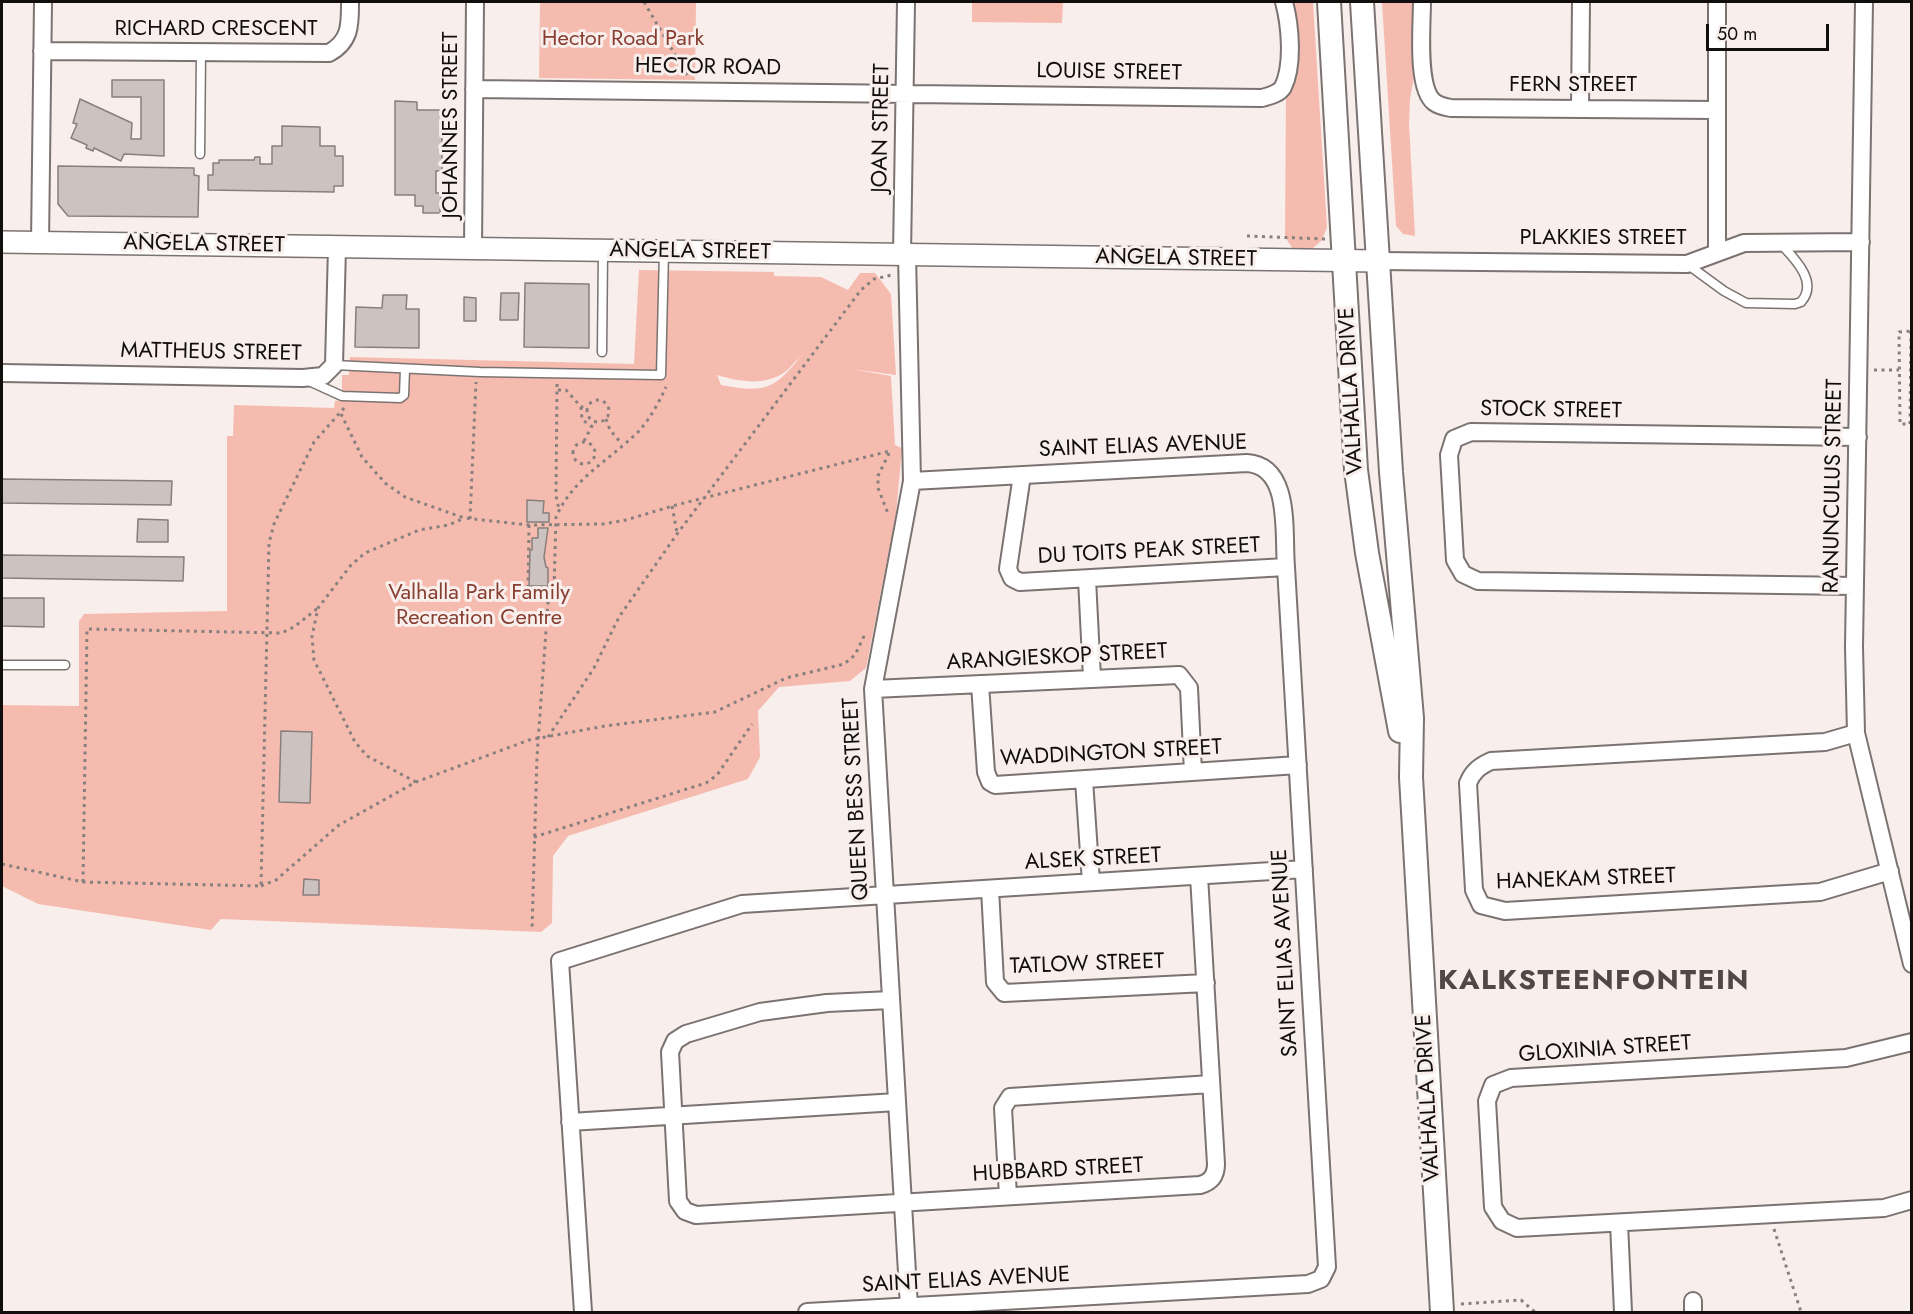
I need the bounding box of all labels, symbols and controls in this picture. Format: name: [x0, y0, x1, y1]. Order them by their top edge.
scale bar: [1709, 12, 1832, 50]
street label: RICHARD CRESCENT: [115, 17, 317, 43]
text: 50 m: [1717, 21, 1757, 47]
park label: Hector Road Park: [542, 27, 704, 53]
street label: JOHANNES STREET: [439, 32, 465, 218]
street label: HECTOR ROAD: [635, 54, 781, 82]
street label: LOUISE STREET: [1036, 59, 1182, 87]
street label: JOAN STREET: [868, 63, 896, 193]
street label: FERN STREET: [1509, 73, 1637, 99]
street label: PLAKKIES STREET: [1519, 226, 1687, 252]
street label: ANGELA STREET: [123, 230, 285, 260]
street label: ANGELA STREET: [609, 237, 771, 267]
street label: ANGELA STREET: [1095, 244, 1257, 274]
street label: VALHALLA DRIVE: [1334, 306, 1370, 476]
street label: MATTHEUS STREET: [120, 338, 302, 368]
street label: RANUNCULUS STREET: [1819, 378, 1849, 594]
street label: STOCK STREET: [1480, 397, 1622, 425]
street label: SAINT ELIAS AVENUE: [1038, 430, 1248, 464]
street label: DU TOITS PEAK STREET: [1037, 533, 1261, 571]
park label: Valhalla Park Family Recreation Centre: [388, 581, 570, 632]
street label: ARANGIESKOP STREET: [946, 639, 1168, 677]
street label: QUEEN BESS STREET: [839, 697, 875, 901]
street label: WADDINGTON STREET: [999, 735, 1223, 773]
street label: ALSEK STREET: [1024, 843, 1162, 877]
street label: SAINT ELIAS AVENUE: [1267, 848, 1305, 1058]
street label: HANEKAM STREET: [1496, 864, 1676, 896]
street label: TATLOW STREET: [1009, 949, 1165, 981]
district label: KALKSTEENFONTEIN: [1438, 965, 1750, 999]
street label: VALHALLA DRIVE: [1411, 1013, 1447, 1183]
street label: GLOXINIA STREET: [1518, 1031, 1692, 1069]
street label: HUBBARD STREET: [972, 1153, 1144, 1189]
street label: SAINT ELIAS AVENUE: [861, 1262, 1071, 1300]

